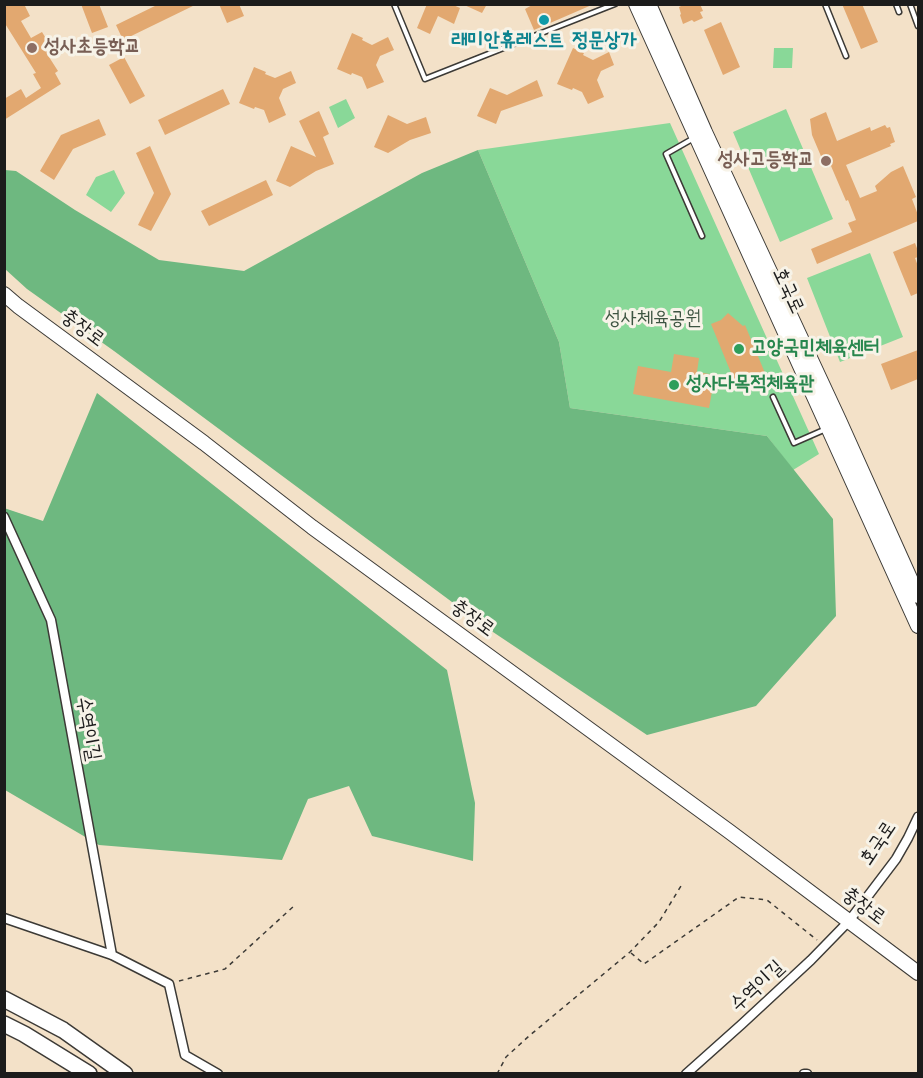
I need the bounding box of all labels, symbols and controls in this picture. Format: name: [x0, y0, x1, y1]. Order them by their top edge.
marker: 래미안휴레스트 정문상가: [537, 13, 551, 27]
place label: 래미안휴레스트 정문상가: [451, 30, 637, 54]
place label: 성사초등학교: [44, 36, 141, 60]
marker: 성사초등학교: [25, 41, 39, 55]
place label: 성사고등학교: [717, 149, 814, 173]
marker: 성사고등학교: [819, 154, 833, 168]
street label: 호국로: [766, 264, 808, 318]
street label: 충장로: [55, 305, 109, 353]
park label: 성사체육공원: [605, 308, 701, 332]
place label: 고양국민체육센터: [751, 337, 880, 361]
marker: 고양국민체육센터: [732, 342, 746, 356]
place label: 성사다목적체육관: [686, 373, 815, 397]
marker: 성사다목적체육관: [667, 378, 681, 392]
street label: 충장로: [445, 595, 499, 643]
street label: 수역이길: [70, 695, 104, 763]
street label: 호국로: [856, 817, 902, 871]
street label: 충장로: [836, 883, 890, 931]
street label: 수역이길: [726, 956, 790, 1018]

